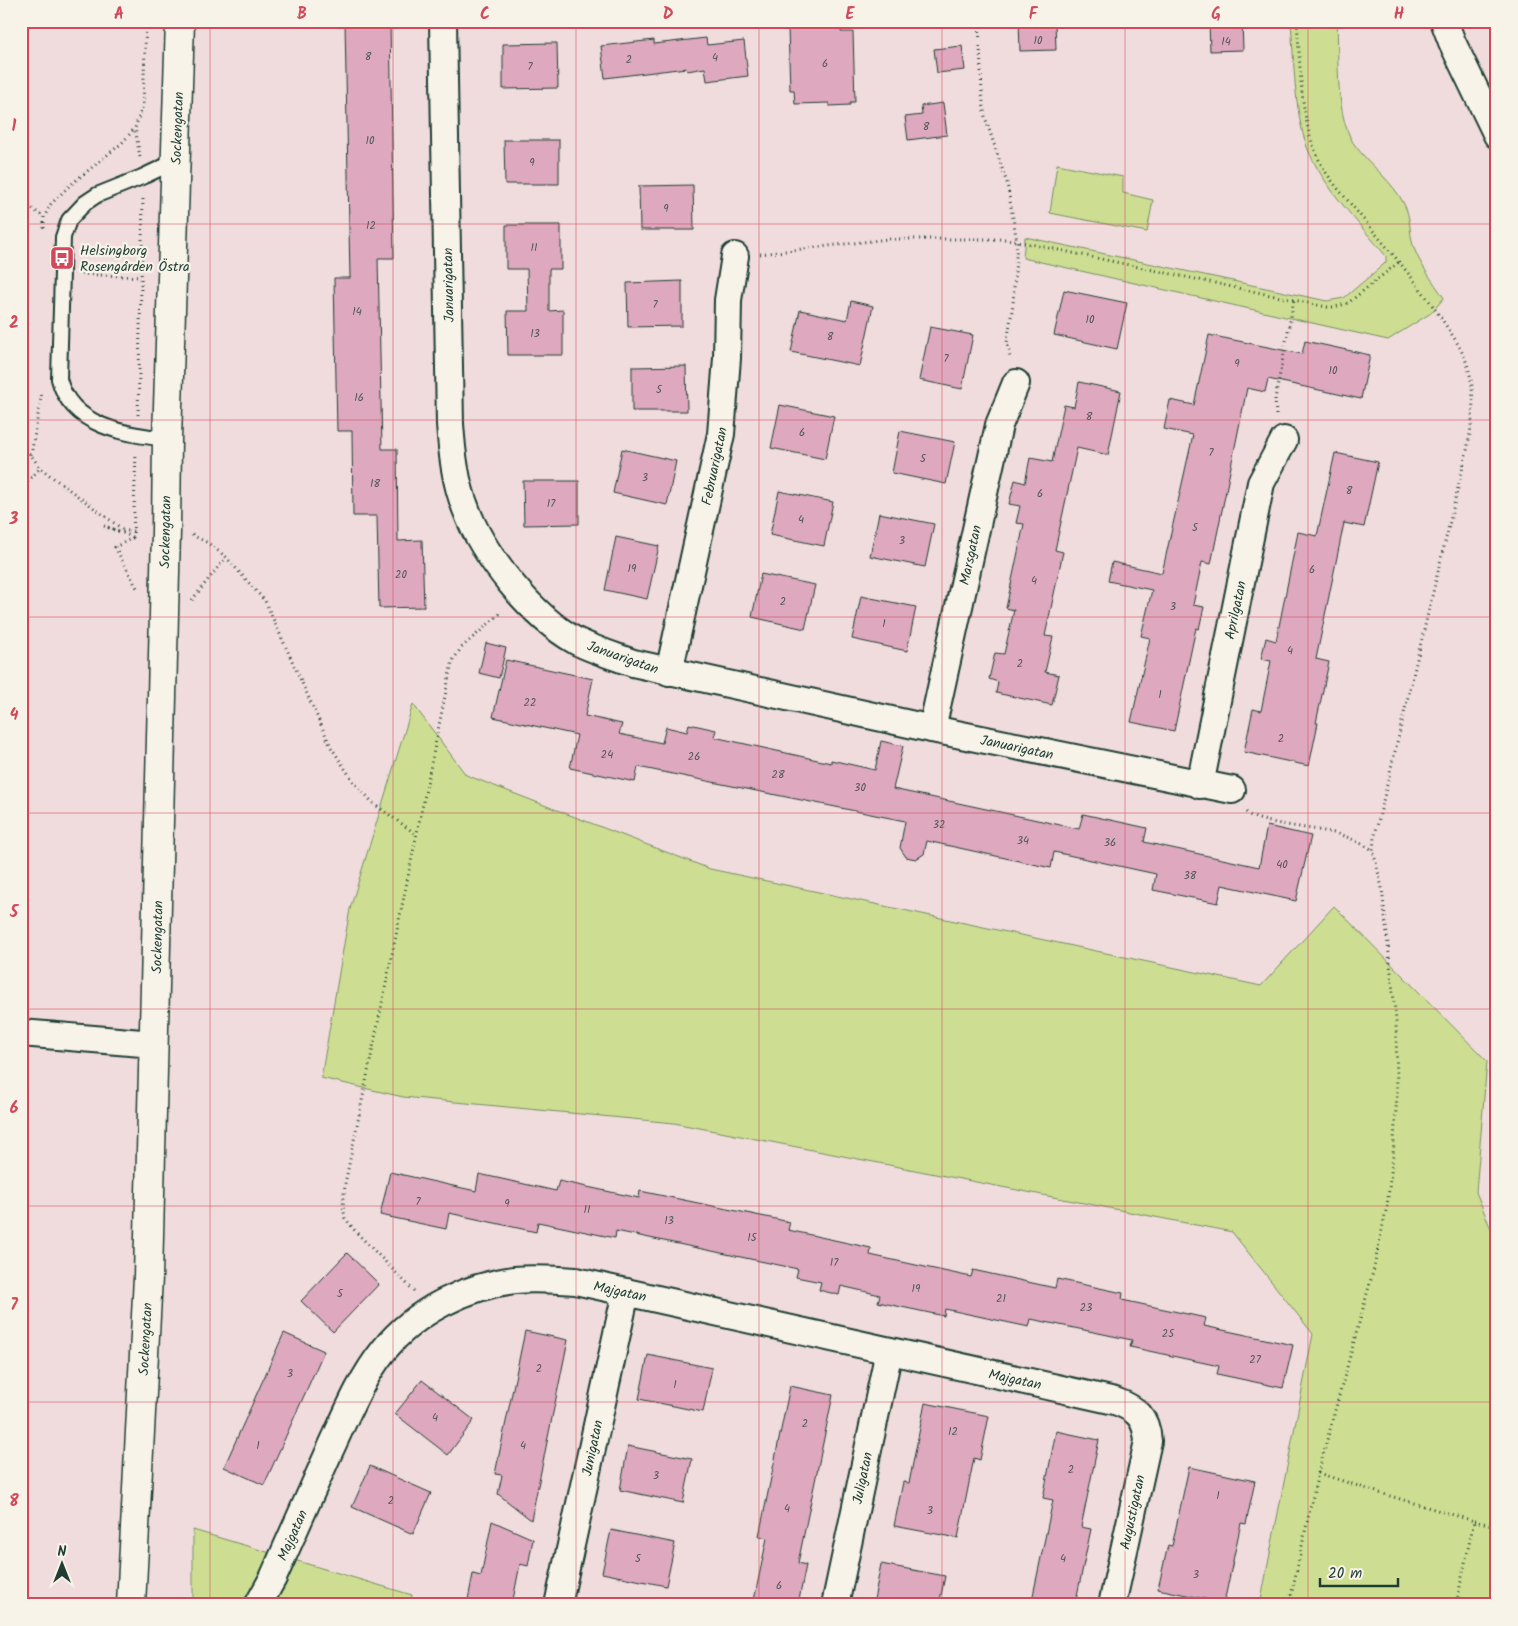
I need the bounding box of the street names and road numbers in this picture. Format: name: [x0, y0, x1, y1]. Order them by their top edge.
street label: Sockengatan: [166, 91, 190, 165]
street label: Januarigatan: [437, 248, 461, 322]
street label: Februarigatan: [696, 425, 734, 507]
street label: Sockengatan: [154, 495, 178, 569]
street label: Marsgatan: [954, 523, 988, 587]
street label: Aprilgatan: [1219, 579, 1253, 641]
street label: Januarigatan: [584, 635, 661, 680]
street label: Januarigatan: [978, 729, 1056, 766]
street label: Sockengatan: [146, 900, 170, 974]
street label: Majgatan: [591, 1276, 648, 1308]
street label: Sockengatan: [133, 1302, 159, 1376]
street label: Majgatan: [986, 1364, 1043, 1396]
street label: Junigatan: [576, 1418, 610, 1478]
street label: Juligatan: [847, 1450, 879, 1506]
street label: Augustigatan: [1114, 1473, 1152, 1552]
street label: Majgatan: [272, 1506, 314, 1564]

